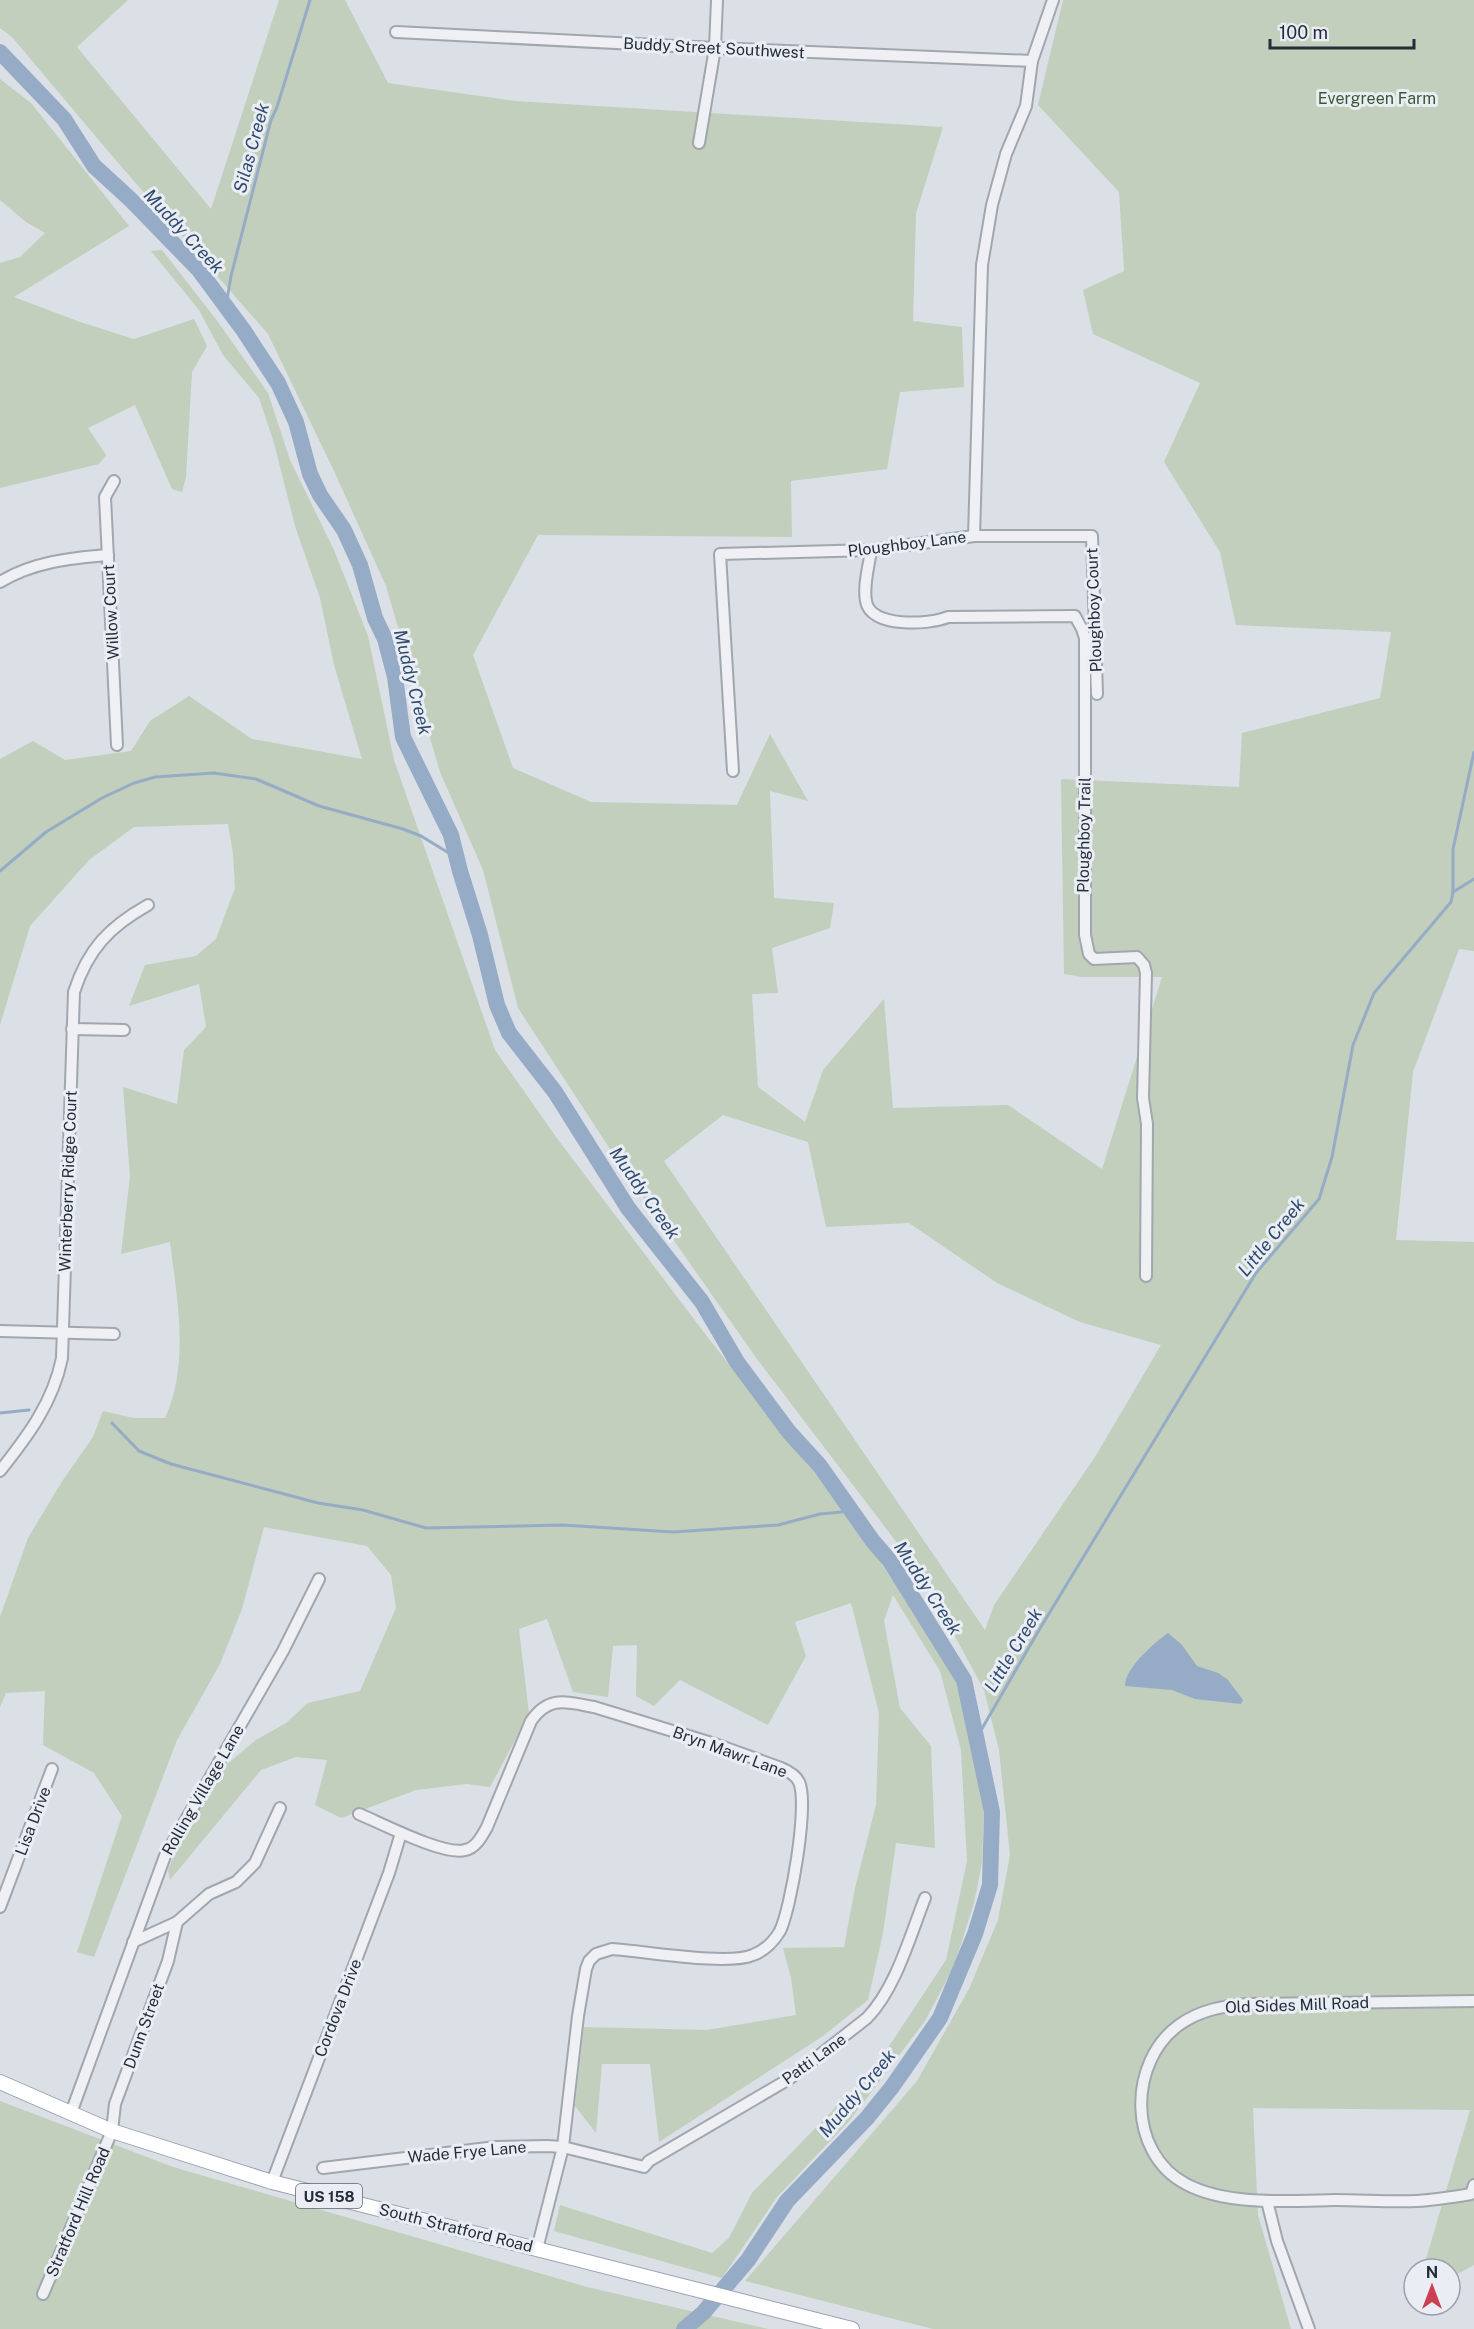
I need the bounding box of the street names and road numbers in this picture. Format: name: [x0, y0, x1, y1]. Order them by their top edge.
street label: Buddy Street Southwest: [623, 34, 805, 62]
street label: Ploughboy Lane: [847, 527, 967, 561]
street label: Ploughboy Court: [1082, 547, 1106, 673]
street label: Willow Court: [99, 564, 123, 660]
street label: Ploughboy Trail: [1073, 777, 1095, 893]
street label: Winterberry Ridge Court: [55, 1090, 81, 1272]
street label: Rolling Village Lane: [158, 1721, 248, 1859]
street label: Bryn Mawr Lane: [670, 1722, 790, 1782]
street label: Lisa Drive: [11, 1784, 55, 1858]
street label: Cordova Drive: [311, 1956, 365, 2060]
street label: Dunn Street: [120, 1981, 168, 2071]
street label: Old Sides Mill Road: [1225, 1993, 1369, 2017]
street label: Patti Lane: [778, 2030, 850, 2088]
street label: Wade Frye Lane: [407, 2137, 527, 2167]
street label: Stratford Hill Road: [42, 2144, 114, 2280]
road number: US 158: [296, 2184, 362, 2208]
street label: South Stratford Road: [377, 2200, 535, 2256]

